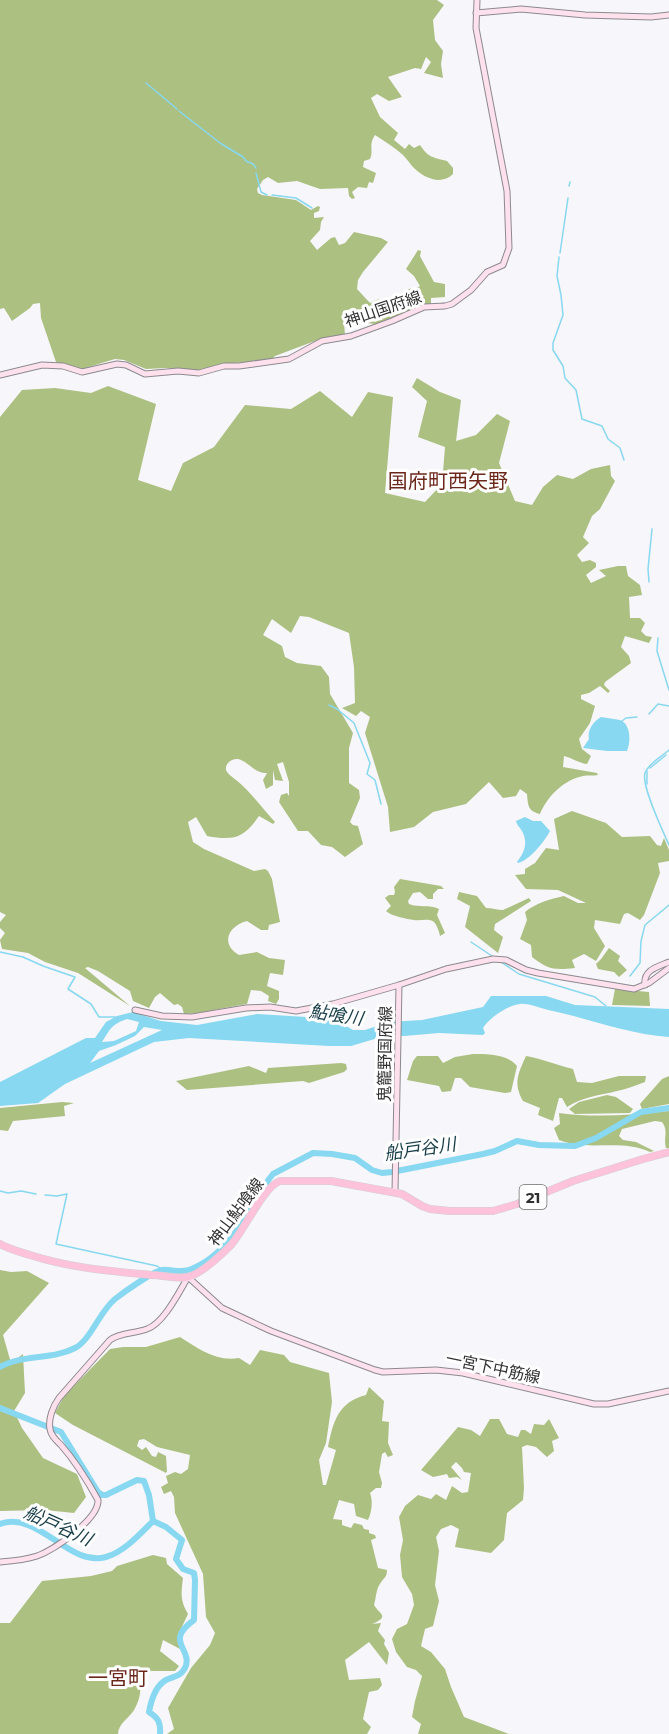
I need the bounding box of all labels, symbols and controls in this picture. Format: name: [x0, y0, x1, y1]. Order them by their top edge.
street label: 神山国府線: [342, 287, 424, 331]
district label: 国府町西矢野: [388, 469, 508, 493]
water label: 鮎喰川: [308, 1000, 366, 1030]
street label: 鬼籠野国府線: [375, 1006, 395, 1102]
water label: 船戸谷川: [383, 1133, 459, 1165]
street label: 神山鮎喰線: [204, 1174, 268, 1250]
road number: 21: [520, 1185, 546, 1209]
street label: 一宮下中筋線: [444, 1349, 542, 1387]
water label: 船戸谷川: [21, 1501, 97, 1552]
district label: 一宮町: [88, 1666, 148, 1690]

